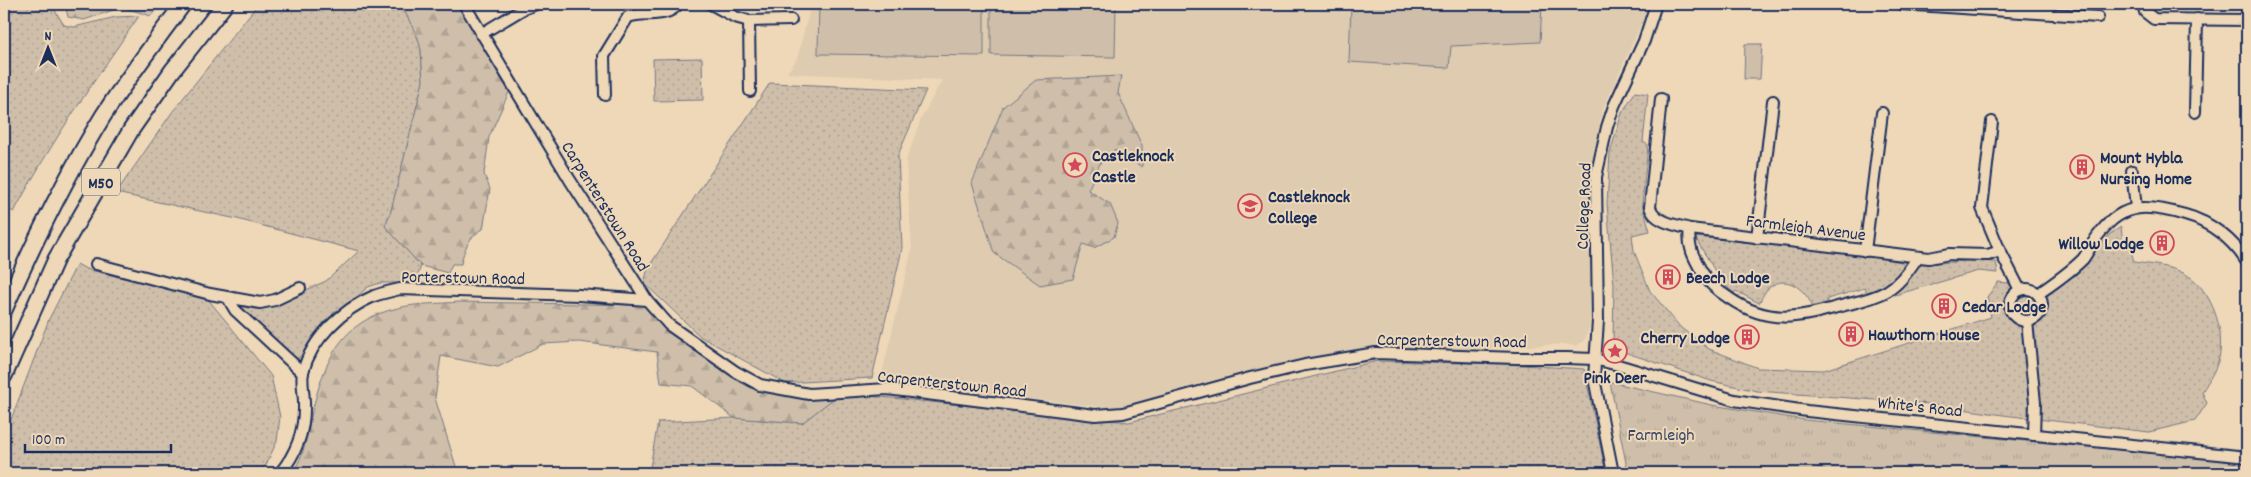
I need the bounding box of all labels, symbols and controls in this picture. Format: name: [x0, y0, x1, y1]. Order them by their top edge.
north arrow: [22, 22, 72, 72]
text: N: [45, 27, 52, 47]
street label: Carpenterstown Road: [554, 137, 654, 277]
place label: Castleknock Castle: [1092, 145, 1175, 191]
place label: Mount Hybla Nursing Home: [2100, 147, 2192, 193]
place icon: Castleknock Castle: [1062, 152, 1088, 178]
building icon: Mount Hybla Nursing Home: [2069, 154, 2095, 180]
street label: College Road: [1571, 162, 1600, 250]
road number: M50: [82, 168, 120, 196]
place label: Castleknock College: [1268, 186, 1351, 232]
school or university icon: Castleknock College: [1237, 193, 1263, 219]
street label: Farmleigh Avenue: [1744, 210, 1867, 249]
building icon: Willow Lodge: [2149, 230, 2175, 256]
place label: Willow Lodge: [2058, 233, 2144, 258]
building icon: Beech Lodge: [1655, 264, 1681, 290]
street label: Porterstown Road: [401, 266, 525, 293]
place label: Beech Lodge: [1686, 267, 1770, 292]
building icon: Cedar Lodge: [1931, 293, 1957, 319]
place label: Cedar Lodge: [1962, 296, 2046, 321]
building icon: Hawthorn House: [1838, 321, 1864, 347]
building icon: Cherry Lodge: [1734, 324, 1760, 350]
place label: Hawthorn House: [1868, 324, 1980, 349]
place label: Cherry Lodge: [1641, 327, 1730, 352]
street label: Carpenterstown Road: [1377, 329, 1527, 356]
place icon: Pink Deer: [1602, 338, 1628, 364]
street label: Carpenterstown Road: [876, 365, 1027, 406]
place label: Pink Deer: [1583, 367, 1647, 392]
street label: White's Road: [1876, 392, 1963, 425]
scale bar: [25, 422, 171, 454]
park label: Farmleigh: [1627, 424, 1695, 449]
text: 100 m: [32, 430, 65, 452]

